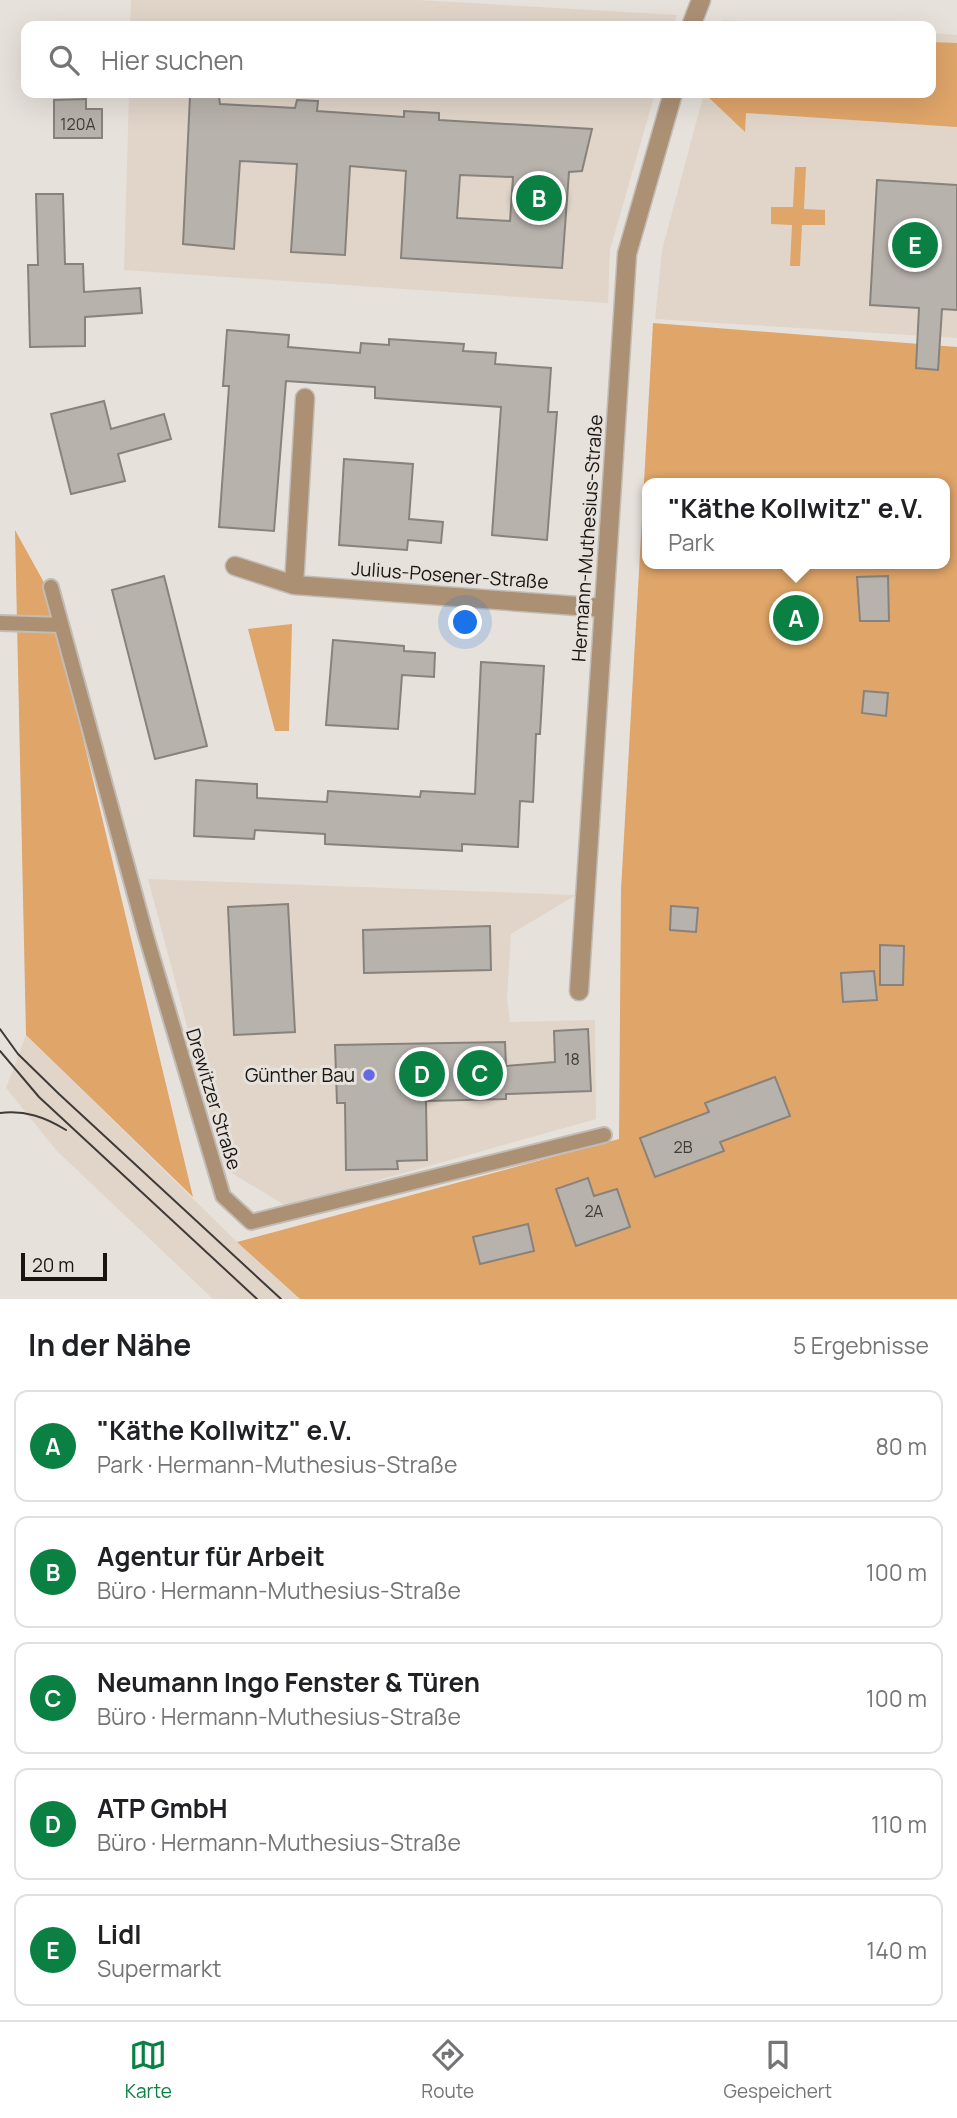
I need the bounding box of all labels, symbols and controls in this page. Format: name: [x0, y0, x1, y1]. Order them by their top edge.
search box: [21, 21, 936, 98]
icon: search: [45, 41, 83, 79]
text: Hier suchen: [101, 42, 244, 78]
house number: 120A: [60, 113, 96, 135]
pin: B: [516, 172, 562, 224]
pin: E: [892, 219, 938, 271]
street label: Hermann-Muthesius-Straße: [565, 413, 609, 663]
popup: [642, 478, 950, 569]
text: "Käthe Kollwitz" e.V.: [668, 490, 924, 526]
text: Park: [668, 526, 714, 558]
street label: Julius-Posener-Straße: [351, 555, 549, 595]
pin: A: [773, 592, 819, 644]
your location: [448, 605, 482, 639]
street label: Drewitzer Straße: [180, 1025, 248, 1173]
pin: C: [457, 1047, 503, 1099]
pin: D: [399, 1048, 445, 1100]
house number: 18: [564, 1048, 580, 1070]
place label: Günther Bau: [245, 1062, 355, 1088]
marker: Günther Bau: [361, 1067, 377, 1083]
house number: 2B: [674, 1136, 693, 1158]
house number: 2A: [585, 1200, 603, 1222]
scale bar: [21, 1250, 107, 1282]
text: 20 m: [32, 1252, 74, 1278]
text: In der Nähe: [28, 1324, 191, 1365]
text: 5 Ergebnisse: [793, 1329, 929, 1361]
text: "Käthe Kollwitz" e.V.: [97, 1412, 352, 1448]
text: A: [45, 1430, 61, 1462]
text: 80 m: [876, 1430, 927, 1462]
text: Park · Hermann-Muthesius-Straße: [97, 1448, 457, 1480]
text: Agentur für Arbeit: [97, 1538, 325, 1574]
text: B: [46, 1556, 60, 1588]
text: 100 m: [866, 1556, 927, 1588]
text: Büro · Hermann-Muthesius-Straße: [97, 1574, 461, 1606]
text: Neumann Ingo Fenster & Türen: [97, 1664, 480, 1700]
text: C: [45, 1682, 62, 1714]
text: 100 m: [866, 1682, 927, 1714]
text: Büro · Hermann-Muthesius-Straße: [97, 1700, 461, 1732]
text: ATP GmbH: [97, 1790, 228, 1826]
text: D: [45, 1808, 61, 1840]
text: 110 m: [871, 1808, 927, 1840]
text: Büro · Hermann-Muthesius-Straße: [97, 1826, 461, 1858]
text: Lidl: [97, 1916, 142, 1952]
text: E: [46, 1934, 60, 1966]
text: 140 m: [866, 1934, 927, 1966]
text: Supermarkt: [97, 1952, 221, 1984]
tab: Karte: [125, 2036, 172, 2104]
tab: Route: [421, 2036, 474, 2104]
tab: Gespeichert: [724, 2036, 832, 2104]

